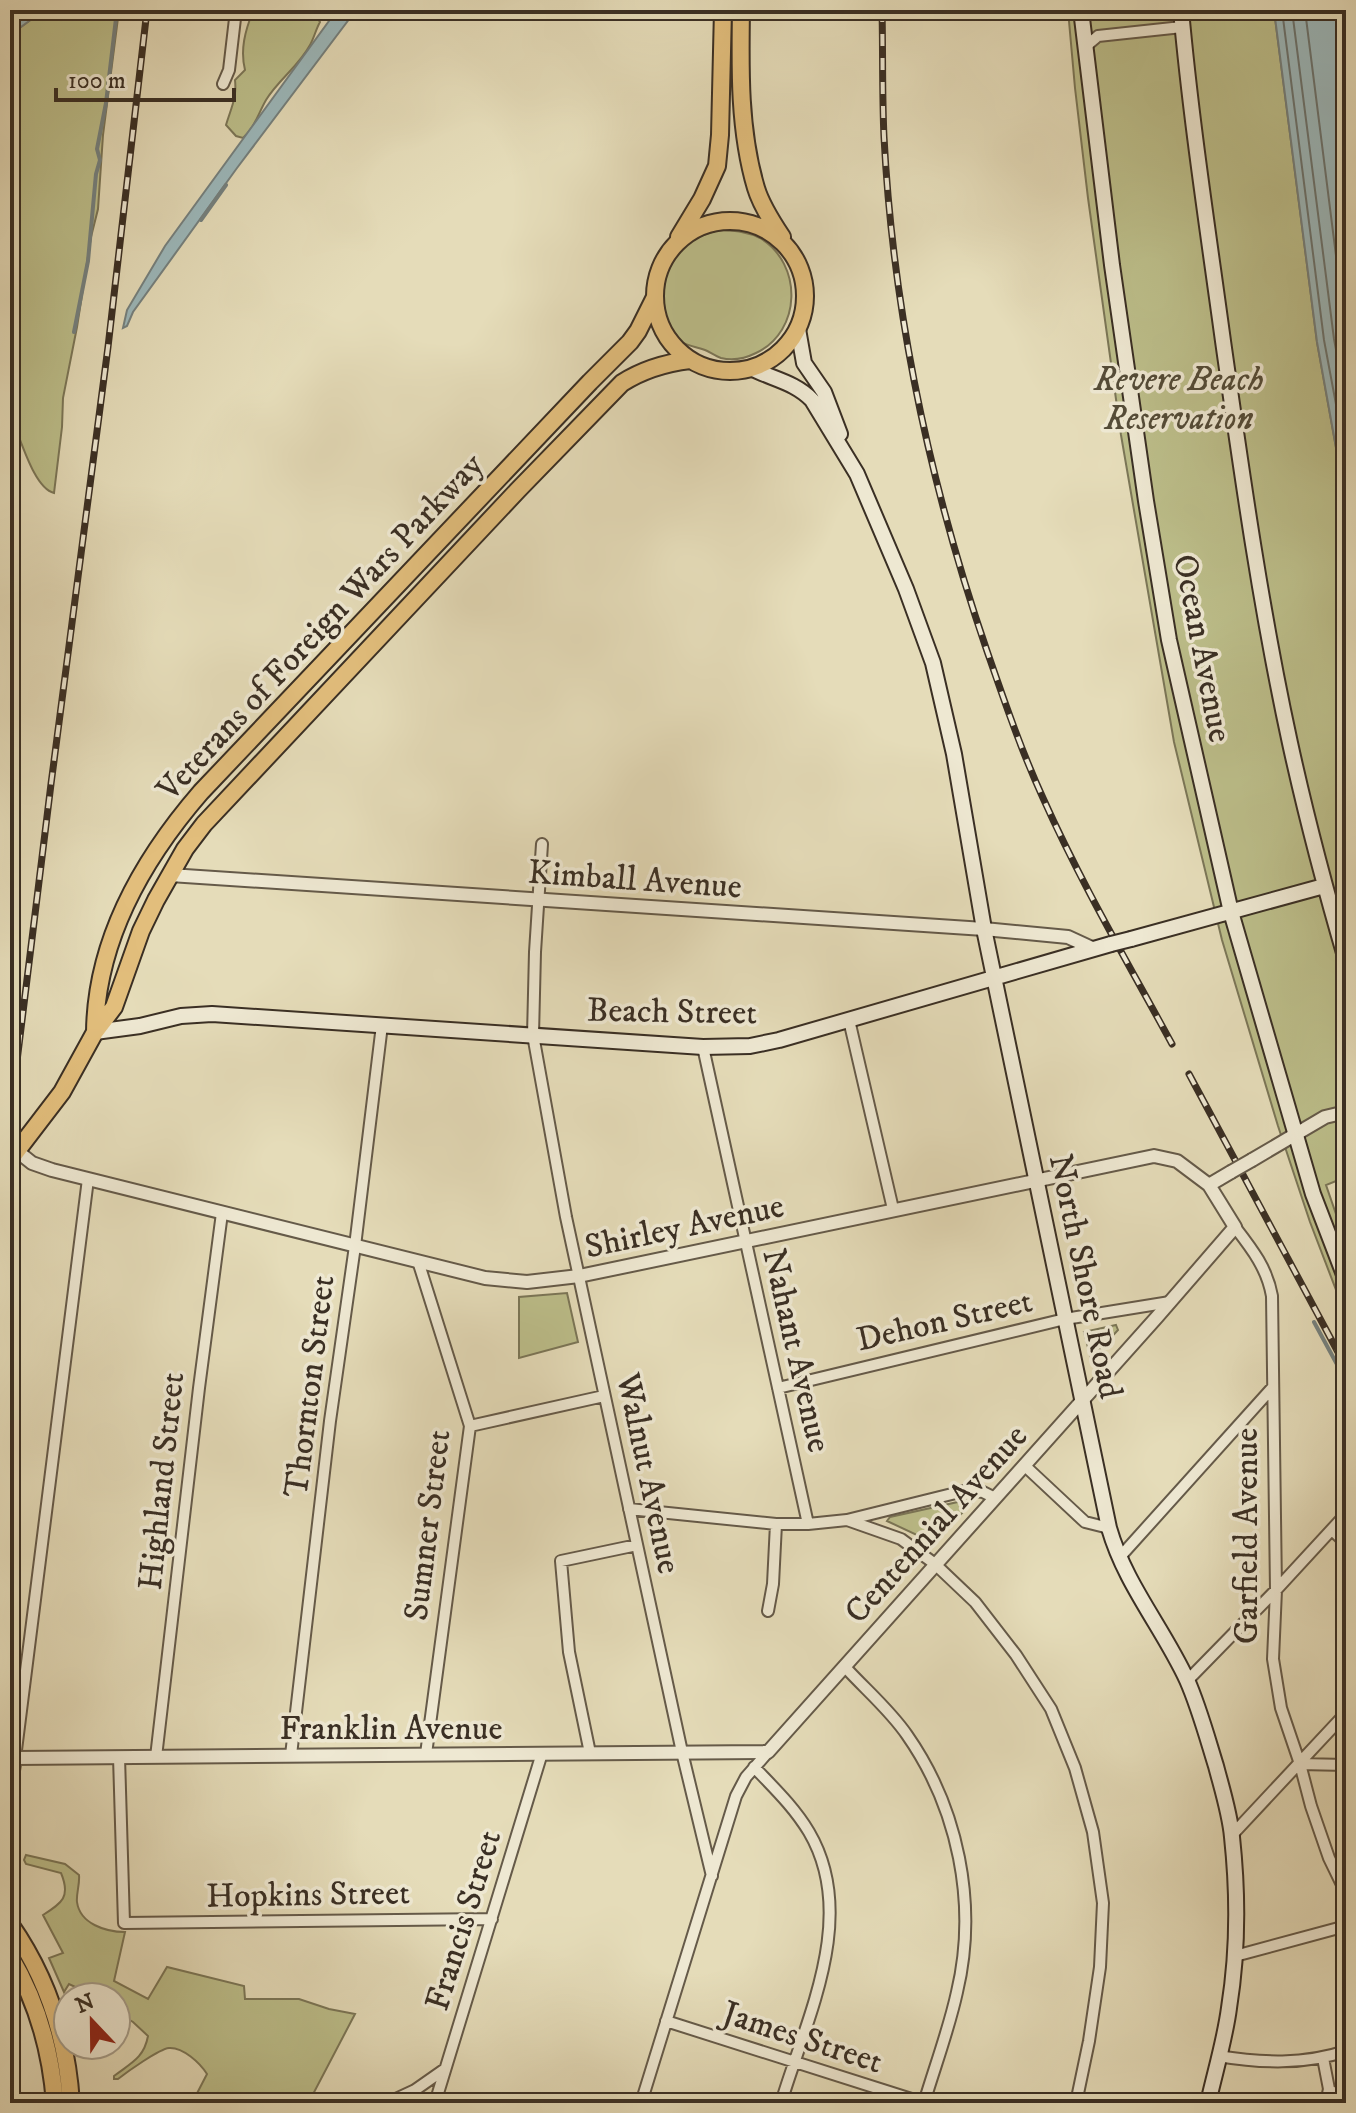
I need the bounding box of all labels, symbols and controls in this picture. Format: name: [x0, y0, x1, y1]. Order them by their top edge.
scale bar: [56, 52, 234, 102]
text: 100 m: [68, 66, 126, 96]
park label: Revere Beach Reservation: [1093, 359, 1264, 440]
street label: Veterans of Foreign Wars Parkway: [147, 444, 493, 811]
street label: Ocean Avenue: [1163, 551, 1241, 746]
street label: Kimball Avenue: [527, 852, 743, 908]
street label: Beach Street: [587, 990, 758, 1034]
street label: North Shore Road: [1039, 1150, 1131, 1402]
street label: Shirley Avenue: [581, 1185, 788, 1269]
street label: Nahant Avenue: [752, 1245, 840, 1456]
street label: Thornton Street: [276, 1273, 344, 1499]
street label: Dehon Street: [852, 1280, 1037, 1362]
street label: Walnut Avenue: [606, 1368, 690, 1578]
street label: Highland Street: [130, 1370, 194, 1592]
street label: Centennial Avenue: [836, 1416, 1037, 1633]
street label: Sumner Street: [395, 1427, 461, 1623]
street label: Garfield Avenue: [1226, 1428, 1268, 1644]
street label: Franklin Avenue: [280, 1708, 502, 1750]
street label: Francis Street: [417, 1825, 511, 2016]
street label: Hopkins Street: [206, 1872, 410, 1918]
north arrow: [52, 1981, 132, 2061]
text: N: [72, 1988, 99, 2020]
street label: James Street: [714, 1991, 888, 2084]

